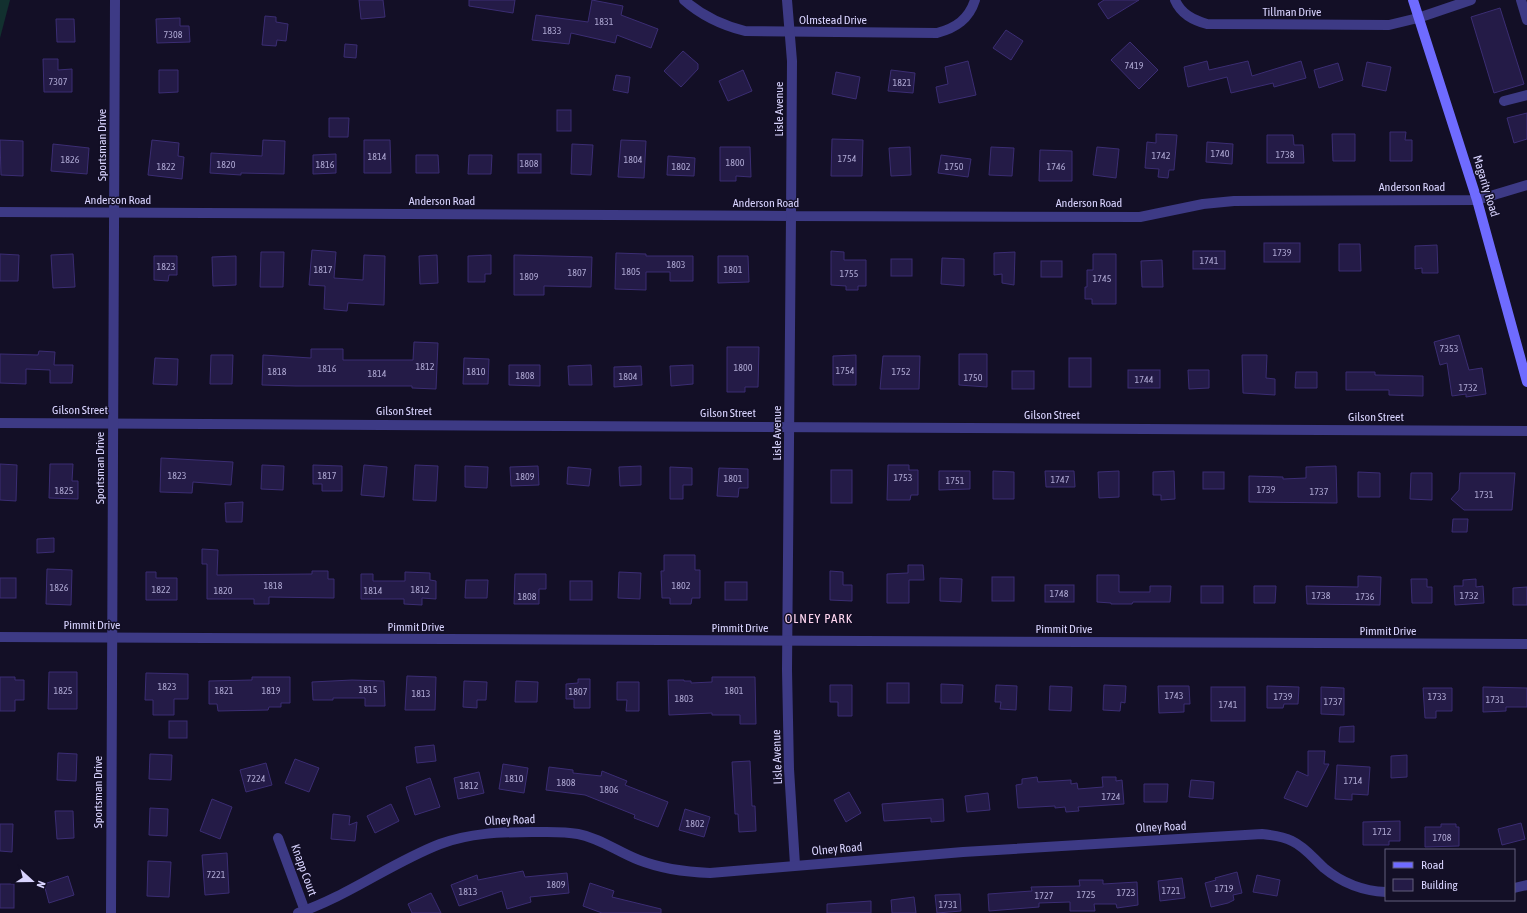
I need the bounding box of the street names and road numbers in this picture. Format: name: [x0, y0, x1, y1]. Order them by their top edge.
street label: Tillman Drive: [1262, 5, 1322, 19]
street label: Olmstead Drive: [799, 13, 867, 27]
street label: Lisle Avenue: [772, 81, 786, 137]
street label: Sportsman Drive: [95, 109, 109, 181]
street label: Magarity Road: [1470, 154, 1502, 218]
street label: Anderson Road: [1379, 180, 1445, 194]
street label: Anderson Road: [85, 193, 151, 207]
street label: Anderson Road: [409, 194, 475, 208]
street label: Anderson Road: [733, 196, 799, 210]
street label: Anderson Road: [1056, 196, 1122, 210]
street label: Gilson Street: [52, 403, 109, 417]
street label: Gilson Street: [376, 404, 433, 418]
street label: Lisle Avenue: [770, 405, 784, 461]
street label: Gilson Street: [700, 406, 757, 420]
street label: Gilson Street: [1024, 408, 1081, 422]
street label: Gilson Street: [1348, 410, 1405, 424]
street label: Sportsman Drive: [93, 432, 107, 504]
street label: Pimmit Drive: [64, 618, 120, 632]
street label: Pimmit Drive: [388, 620, 444, 634]
street label: Pimmit Drive: [712, 621, 768, 635]
street label: Pimmit Drive: [1036, 622, 1092, 636]
street label: Pimmit Drive: [1360, 624, 1416, 638]
street label: Lisle Avenue: [769, 729, 785, 785]
street label: Sportsman Drive: [91, 756, 105, 828]
street label: Olney Road: [484, 812, 536, 828]
street label: Olney Road: [1135, 819, 1187, 835]
street label: Olney Road: [811, 840, 863, 858]
street label: Knapp Court: [288, 842, 320, 898]

